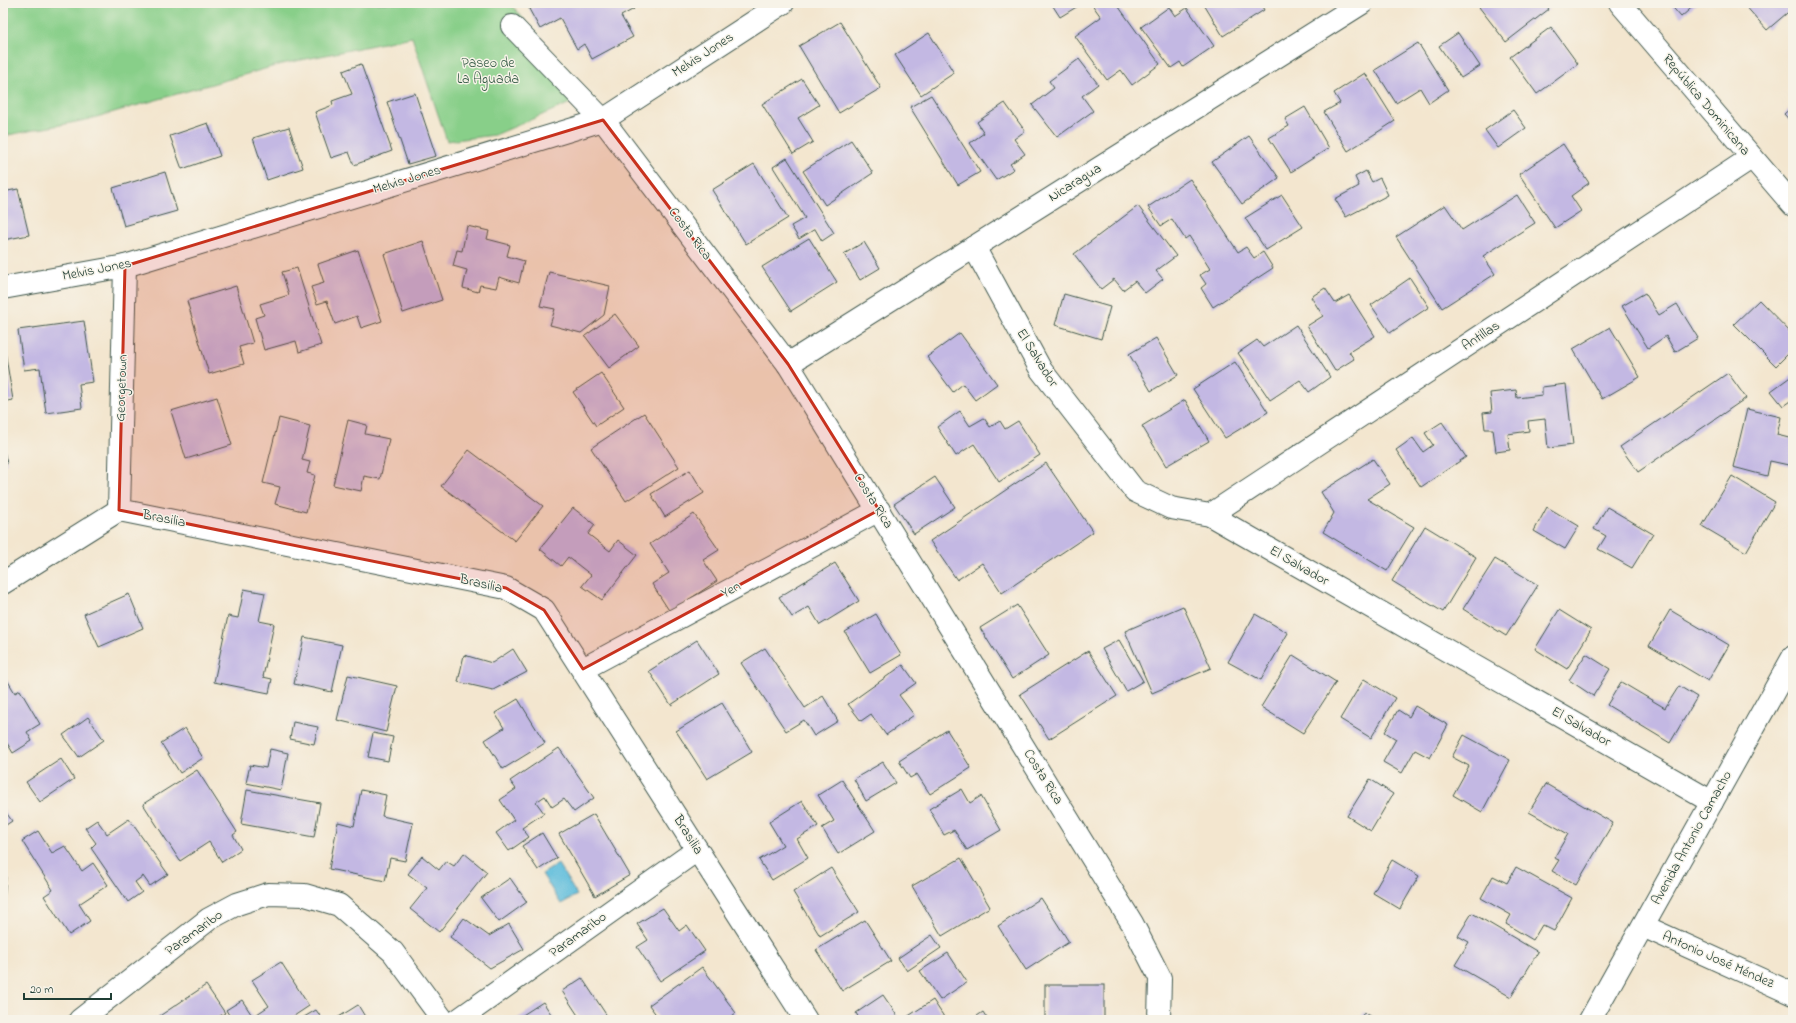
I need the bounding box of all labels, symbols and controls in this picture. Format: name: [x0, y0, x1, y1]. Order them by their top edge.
street label: Melvis Jones: [668, 27, 738, 83]
street label: República Dominicana: [1657, 49, 1755, 161]
park label: Paseo de La Aguada: [457, 53, 519, 91]
street label: Nicaragua: [1044, 158, 1106, 209]
street label: Melvis Jones: [370, 160, 444, 200]
street label: Costa Rica: [663, 203, 717, 265]
street label: Melvis Jones: [61, 253, 133, 287]
street label: Antillas: [1458, 316, 1504, 356]
street label: El Salvador: [1011, 325, 1064, 392]
street label: Georgetown: [110, 354, 135, 422]
street label: Costa Rica: [848, 469, 898, 533]
street label: Brasilia: [140, 504, 187, 533]
street label: El Salvador: [1265, 540, 1333, 592]
street label: Brasilia: [457, 569, 505, 599]
street label: Yen: [717, 576, 745, 604]
street label: El Salvador: [1547, 701, 1615, 753]
street label: Costa Rica: [1018, 745, 1068, 809]
street label: Avenida Antonio Camacho: [1646, 767, 1738, 909]
street label: Brasilia: [667, 810, 708, 859]
street label: Paramaribo: [161, 905, 227, 961]
street label: Paramaribo: [545, 907, 611, 963]
street label: Antonio José Méndez: [1659, 926, 1777, 994]
scale bar: [24, 975, 111, 1001]
text: 20 m: [30, 981, 53, 999]

